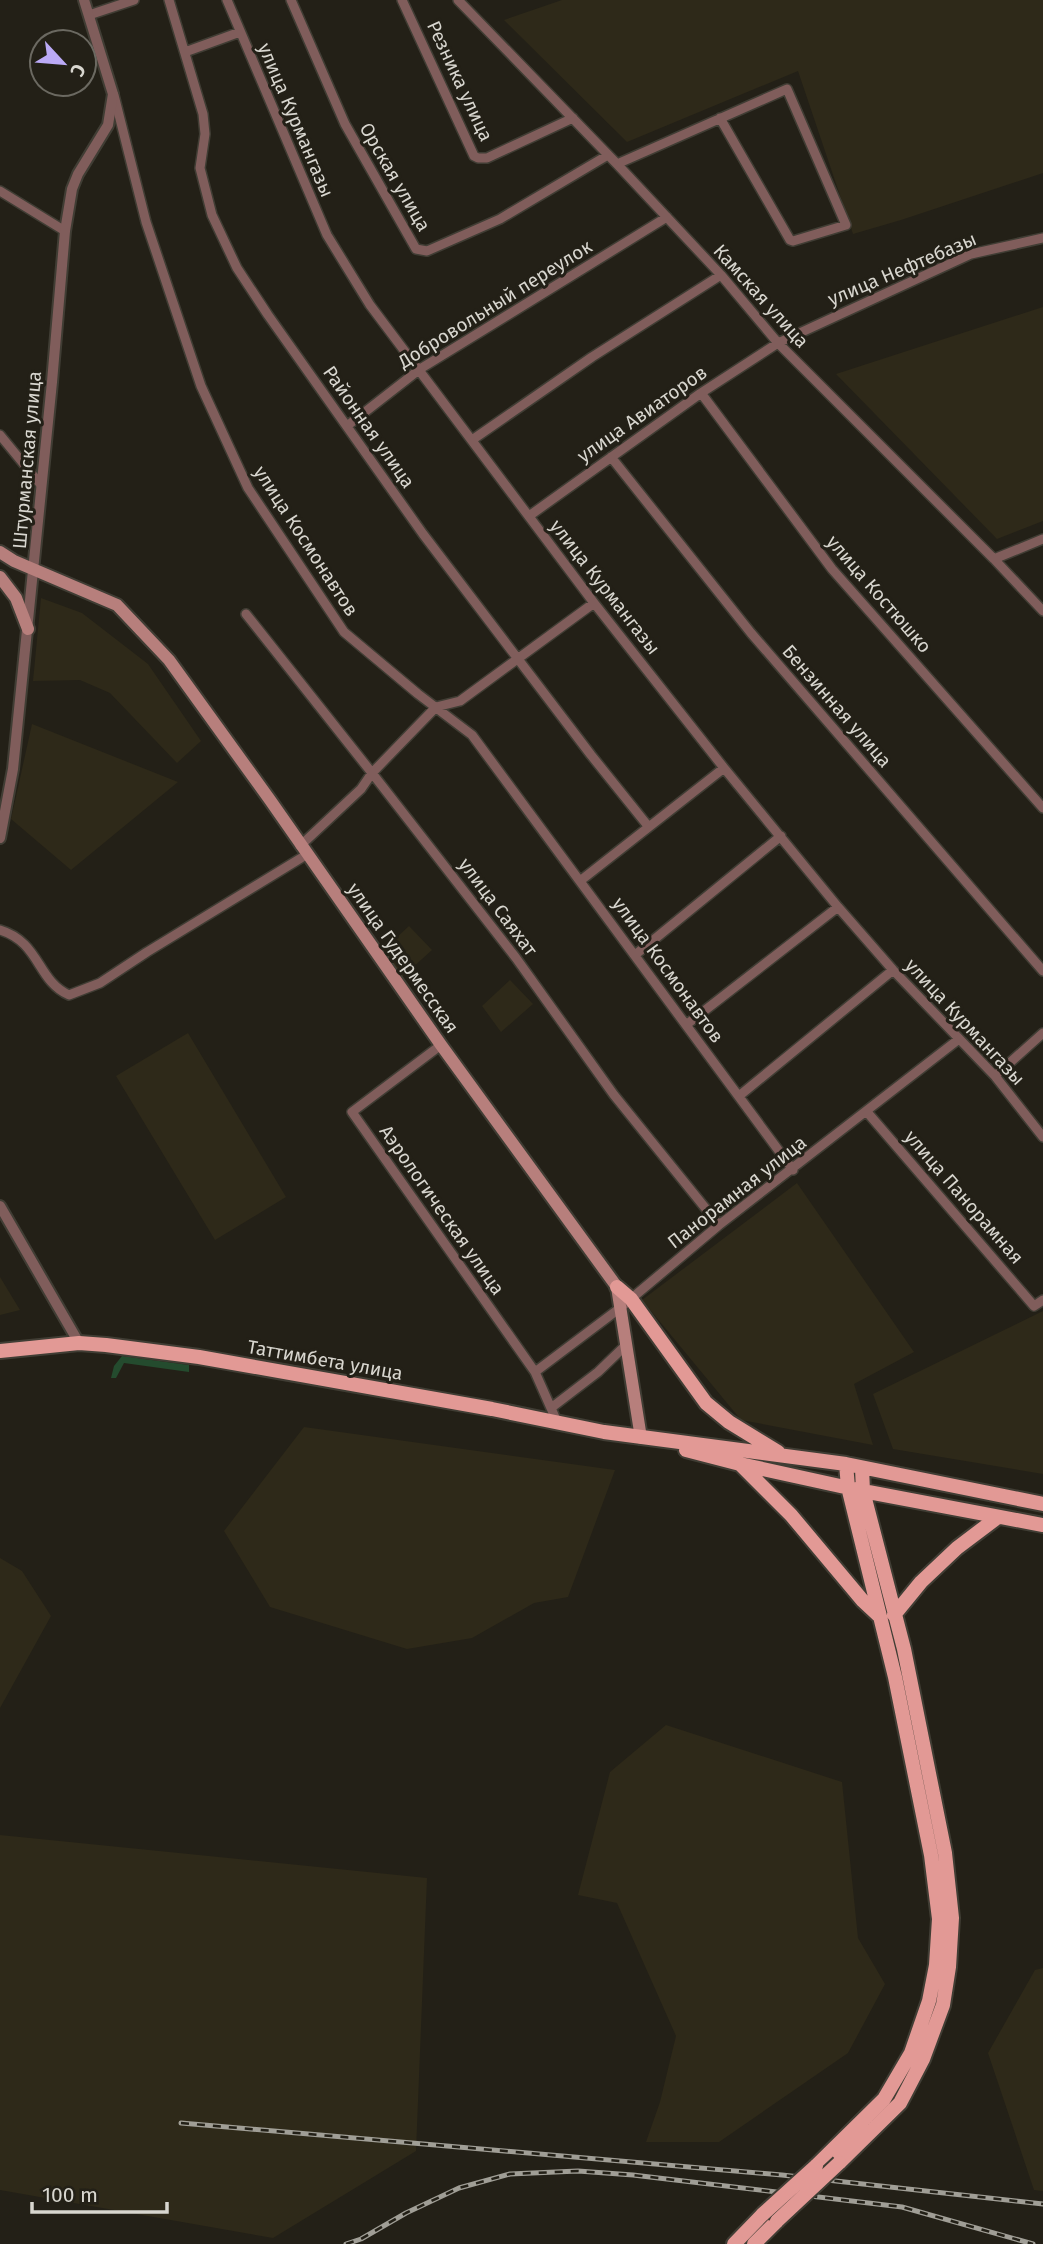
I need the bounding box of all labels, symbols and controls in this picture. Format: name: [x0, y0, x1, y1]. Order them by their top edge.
street label: Резника улица: [422, 17, 498, 145]
north arrow: [28, 28, 98, 98]
street label: улица Курмангазы: [253, 39, 339, 201]
text: С: [65, 60, 91, 80]
street label: Орская улица: [355, 118, 435, 236]
street label: улица Нефтебазы: [824, 227, 980, 311]
street label: Добровольный переулок: [393, 235, 596, 374]
street label: Камская улица: [708, 239, 814, 353]
street label: Районная улица: [318, 361, 420, 493]
street label: улица Авиаторов: [573, 361, 711, 467]
street label: Штурманская улица: [8, 370, 46, 550]
street label: улица Космонавтов: [249, 461, 363, 621]
street label: улица Курмангазы: [545, 515, 665, 659]
street label: улица Костюшко: [822, 530, 936, 658]
street label: Бензинная улица: [778, 640, 896, 772]
street label: улица Саяхат: [454, 853, 543, 961]
street label: улица Гудермесская: [342, 878, 464, 1038]
street label: улица Космонавтов: [607, 893, 729, 1047]
street label: улица Курмангазы: [900, 954, 1030, 1090]
street label: Аэрологическая улица: [375, 1121, 509, 1299]
street label: улица Панорамная: [900, 1125, 1028, 1269]
street label: Панорамная улица: [663, 1131, 811, 1253]
street label: Таттимбета улица: [246, 1335, 404, 1385]
scale bar: [32, 2170, 166, 2214]
text: 100 m: [42, 2182, 98, 2208]

